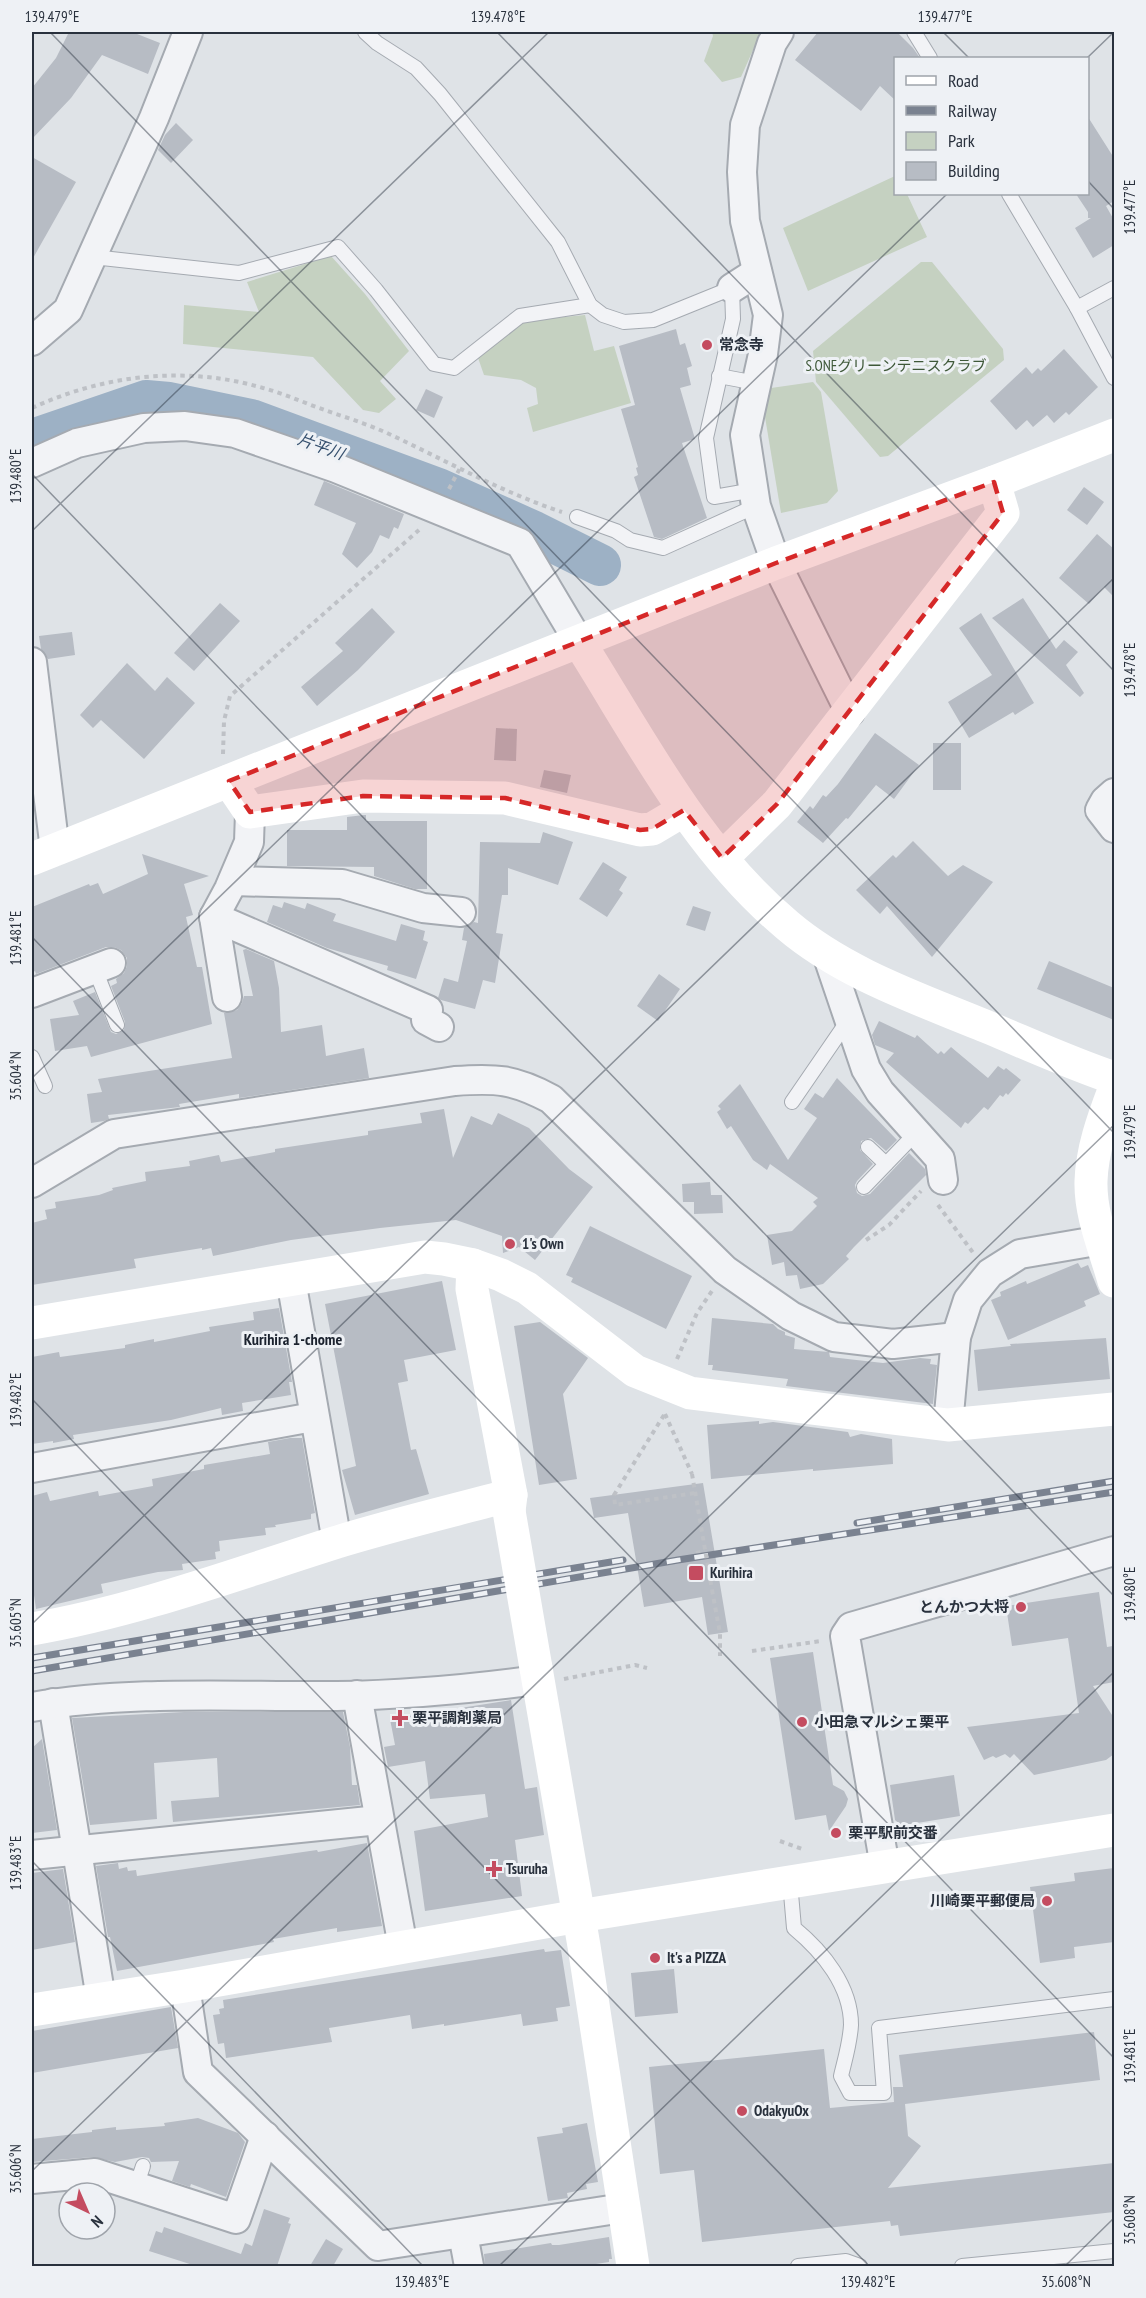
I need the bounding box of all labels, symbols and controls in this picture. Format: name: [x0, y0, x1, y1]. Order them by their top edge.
text: 139.479°E: [25, 7, 79, 26]
text: 139.478°E: [471, 7, 525, 26]
text: 139.477°E: [918, 7, 972, 26]
legend: [894, 57, 1089, 195]
text: Road: [948, 69, 979, 92]
text: Railway: [948, 99, 997, 122]
text: Park: [948, 129, 975, 152]
text: Building: [948, 159, 1000, 182]
text: 139.477°E: [1120, 180, 1139, 234]
place label: 常念寺: [719, 335, 764, 354]
marker: 常念寺: [700, 338, 714, 352]
park label: S.ONEグリーンテニスクラブ: [805, 356, 987, 375]
water label: 片平川: [295, 428, 349, 464]
text: 139.480°E: [6, 449, 25, 503]
text: 139.478°E: [1120, 643, 1139, 697]
text: 139.481°E: [6, 911, 25, 965]
text: 35.604°N: [6, 1051, 25, 1101]
text: 139.479°E: [1120, 1105, 1139, 1159]
place label: 1's Own: [522, 1234, 564, 1253]
marker: 1's Own: [503, 1237, 517, 1251]
district label: Kurihira 1-chome: [244, 1329, 342, 1349]
text: 139.482°E: [6, 1373, 25, 1427]
place label: Kurihira: [710, 1563, 753, 1582]
marker: Kurihira: [687, 1564, 705, 1582]
text: 139.480°E: [1120, 1567, 1139, 1621]
place label: とんかつ大将: [919, 1597, 1009, 1616]
text: 35.605°N: [6, 1598, 25, 1648]
marker: とんかつ大将: [1014, 1600, 1028, 1614]
place label: 栗平調剤薬局: [412, 1708, 502, 1727]
marker: 栗平調剤薬局: [393, 1711, 407, 1725]
place label: 小田急マルシェ栗平: [814, 1712, 949, 1731]
marker: 小田急マルシェ栗平: [795, 1715, 809, 1729]
place label: 栗平駅前交番: [848, 1823, 938, 1842]
marker: 栗平駅前交番: [829, 1826, 843, 1840]
text: 139.483°E: [6, 1836, 25, 1890]
place label: Tsuruha: [506, 1859, 548, 1878]
marker: Tsuruha: [487, 1862, 501, 1876]
place label: 川崎栗平郵便局: [930, 1891, 1035, 1910]
marker: 川崎栗平郵便局: [1040, 1894, 1054, 1908]
place label: It's a PIZZA: [667, 1948, 726, 1967]
marker: It's a PIZZA: [648, 1951, 662, 1965]
text: 139.481°E: [1120, 2029, 1139, 2083]
place label: OdakyuOx: [754, 2101, 809, 2120]
marker: OdakyuOx: [735, 2104, 749, 2118]
text: 35.606°N: [6, 2144, 25, 2194]
north arrow: [57, 2181, 117, 2241]
text: 35.608°N: [1120, 2195, 1139, 2245]
text: N: [87, 2212, 107, 2232]
text: 139.483°E: [395, 2272, 449, 2291]
text: 139.482°E: [841, 2272, 895, 2291]
text: 35.608°N: [1041, 2272, 1091, 2291]

